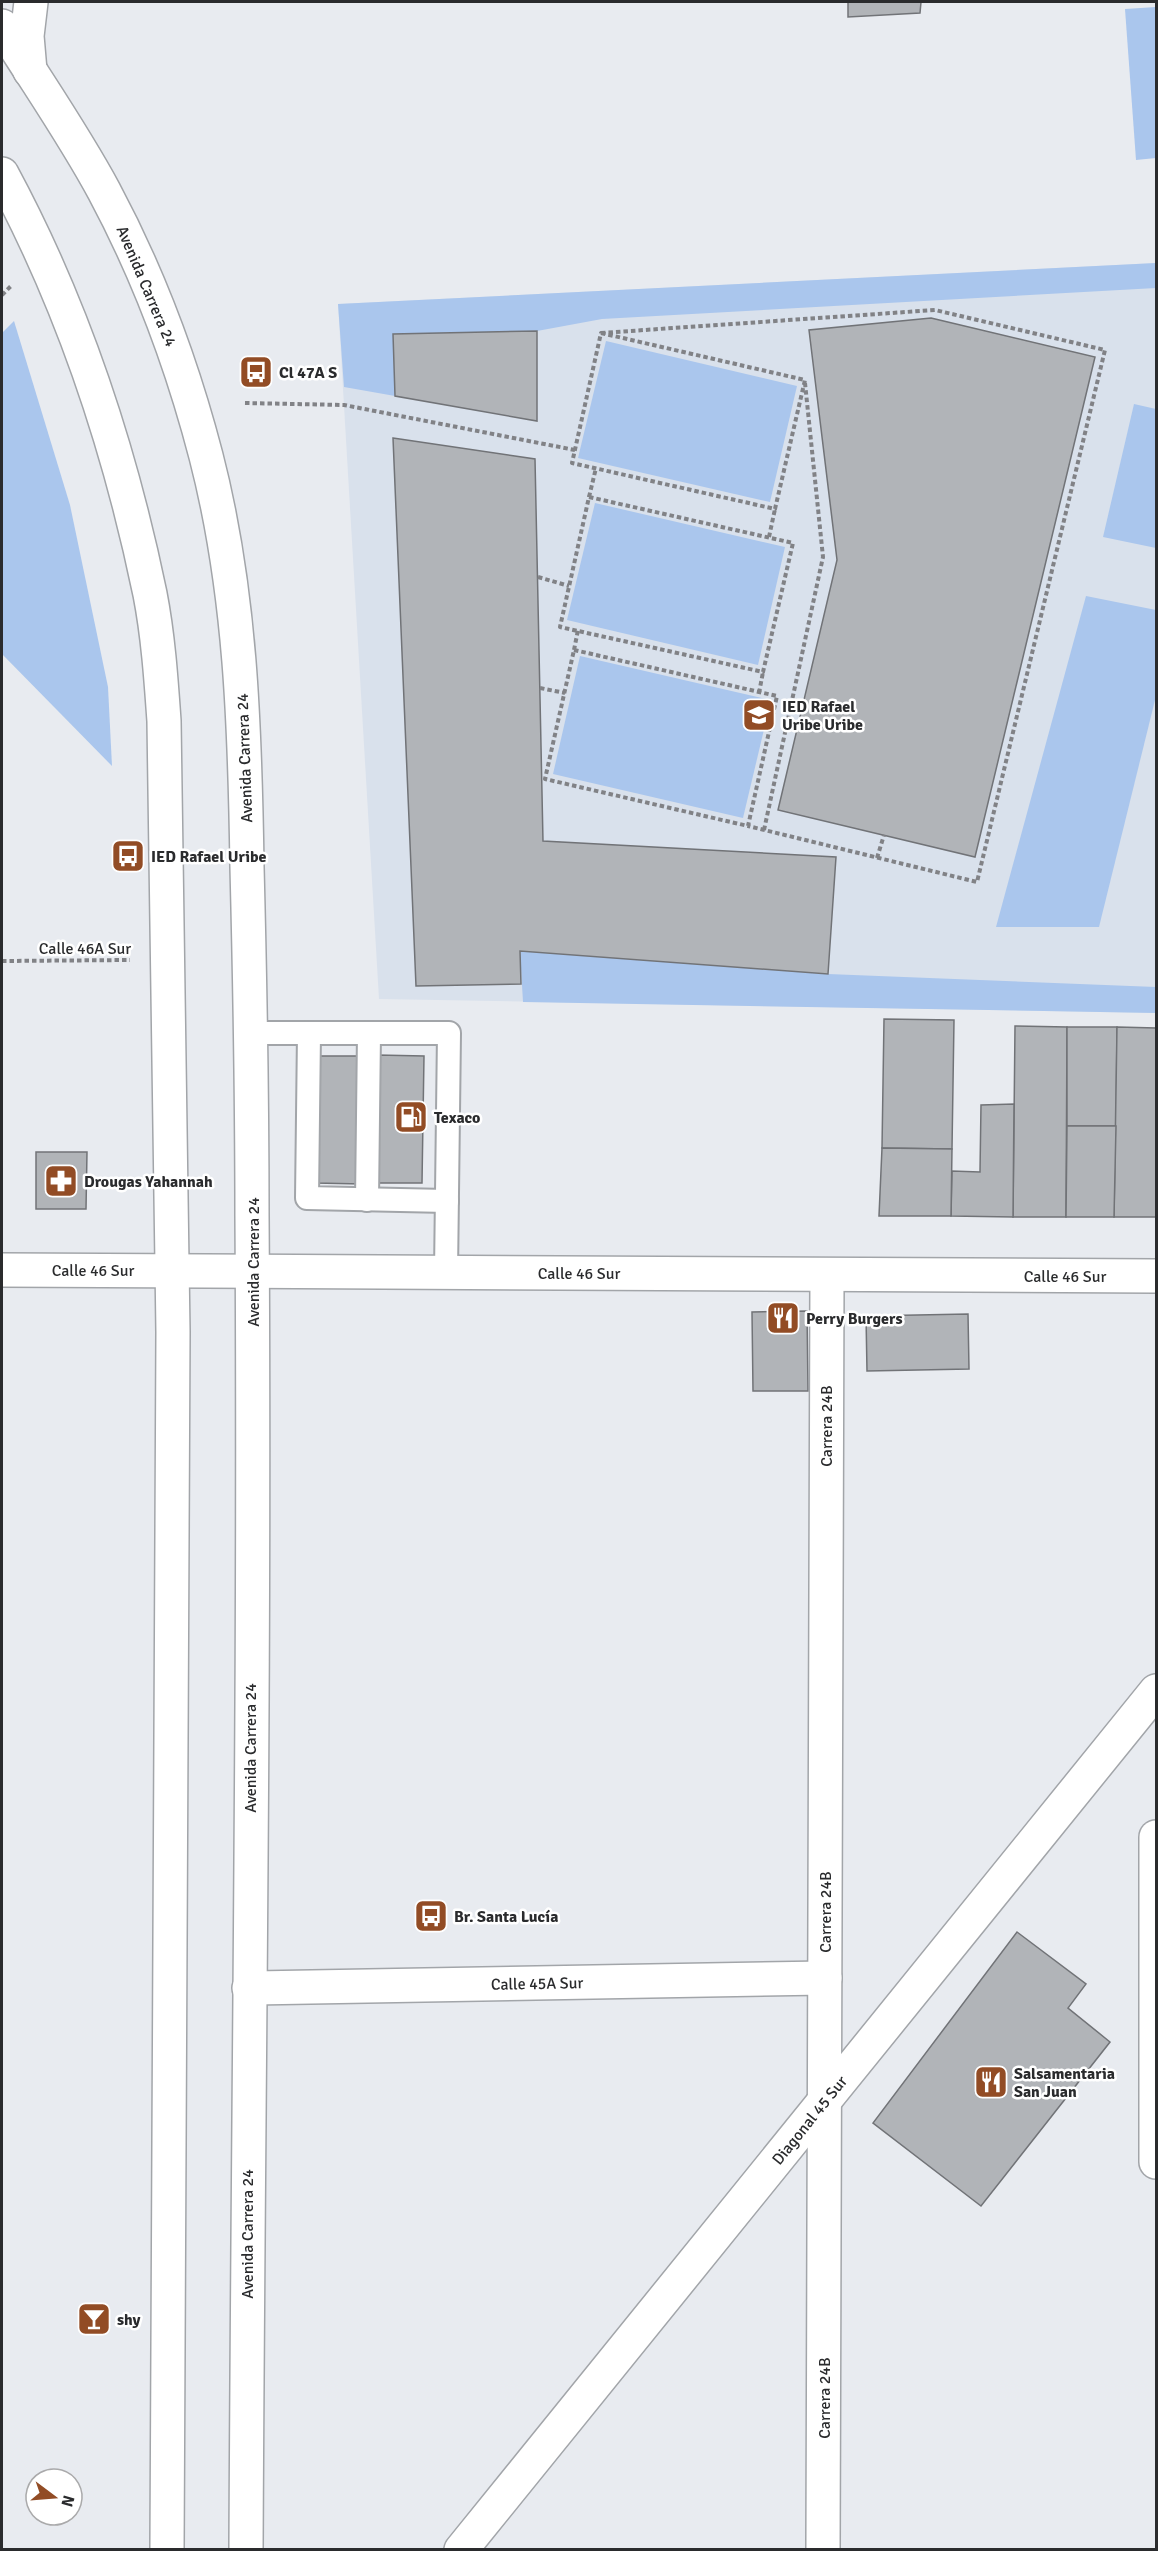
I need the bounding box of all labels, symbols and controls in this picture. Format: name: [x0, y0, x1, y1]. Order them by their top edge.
street label: Avenida Carrera 24: [112, 223, 181, 350]
bus stop icon: Cl 47A S: [238, 354, 274, 390]
place label: Cl 47A S: [279, 363, 337, 383]
street label: Avenida Carrera 24: [233, 692, 257, 823]
school or university icon: IED Rafael Uribe Uribe: [741, 697, 777, 733]
place label: IED Rafael Uribe Uribe: [782, 697, 863, 735]
bus stop icon: IED Rafael Uribe: [110, 838, 146, 874]
place label: IED Rafael Uribe: [151, 847, 267, 867]
street label: Calle 46A Sur: [39, 939, 131, 959]
fuel station icon: Texaco: [393, 1099, 429, 1135]
place label: Texaco: [434, 1108, 480, 1128]
pharmacy icon: Drougas Yahannah: [43, 1163, 79, 1199]
place label: Drougas Yahannah: [84, 1172, 213, 1192]
street label: Avenida Carrera 24: [244, 1197, 264, 1327]
street label: Calle 46 Sur: [52, 1261, 134, 1281]
street label: Calle 46 Sur: [538, 1264, 620, 1284]
street label: Calle 46 Sur: [1024, 1267, 1106, 1287]
restaurant icon: Perry Burgers: [765, 1300, 801, 1336]
place label: Perry Burgers: [806, 1309, 902, 1329]
street label: Carrera 24B: [817, 1385, 837, 1467]
street label: Avenida Carrera 24: [241, 1683, 261, 1813]
street label: Carrera 24B: [816, 1871, 836, 1953]
bus stop icon: Br. Santa Lucía: [413, 1898, 449, 1934]
place label: Br. Santa Lucía: [454, 1907, 558, 1927]
street label: Calle 45A Sur: [491, 1973, 583, 1995]
restaurant icon: Salsamentaria San Juan: [973, 2064, 1009, 2100]
place label: Salsamentaria San Juan: [1014, 2064, 1115, 2102]
street label: Diagonal 45 Sur: [768, 2072, 852, 2169]
street label: Avenida Carrera 24: [238, 2169, 258, 2299]
bar icon: shy: [76, 2301, 112, 2337]
place label: shy: [117, 2310, 141, 2330]
street label: Carrera 24B: [815, 2357, 835, 2439]
north arrow: [24, 2467, 84, 2527]
text: N: [56, 2493, 79, 2509]

